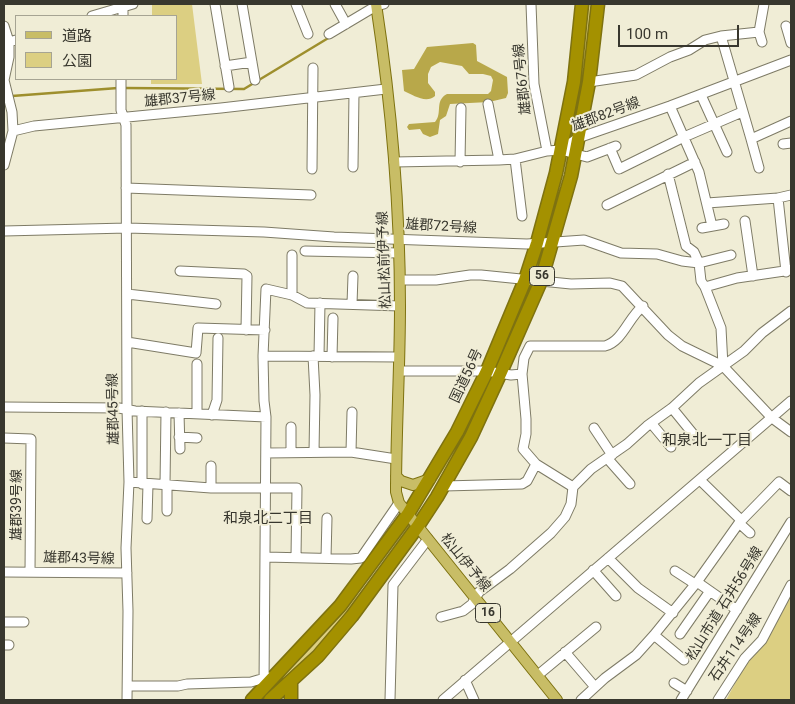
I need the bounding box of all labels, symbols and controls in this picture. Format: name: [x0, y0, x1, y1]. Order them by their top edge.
legend: [15, 15, 178, 80]
scale bar: [620, 15, 741, 47]
text: 100 m: [626, 25, 668, 43]
text: 道路: [62, 27, 92, 45]
street label: 雄郡67号線: [511, 42, 535, 116]
text: 公園: [62, 52, 92, 70]
street label: 雄郡37号線: [143, 87, 217, 111]
street label: 雄郡82号線: [570, 94, 642, 136]
street label: 松山松前伊予線: [375, 211, 395, 309]
street label: 雄郡72号線: [405, 217, 477, 237]
road number: 56: [530, 266, 554, 286]
street label: 国道56号: [447, 346, 487, 406]
street label: 雄郡45号線: [105, 373, 123, 445]
district label: 和泉北一丁目: [662, 432, 752, 450]
street label: 雄郡39号線: [9, 469, 25, 541]
district label: 和泉北二丁目: [223, 510, 313, 528]
street label: 松山伊予線: [436, 531, 494, 595]
street label: 松山市道 石井56号線: [683, 544, 767, 664]
street label: 雄郡43号線: [43, 550, 115, 568]
road number: 16: [476, 604, 500, 622]
street label: 石井114号線: [706, 611, 766, 685]

